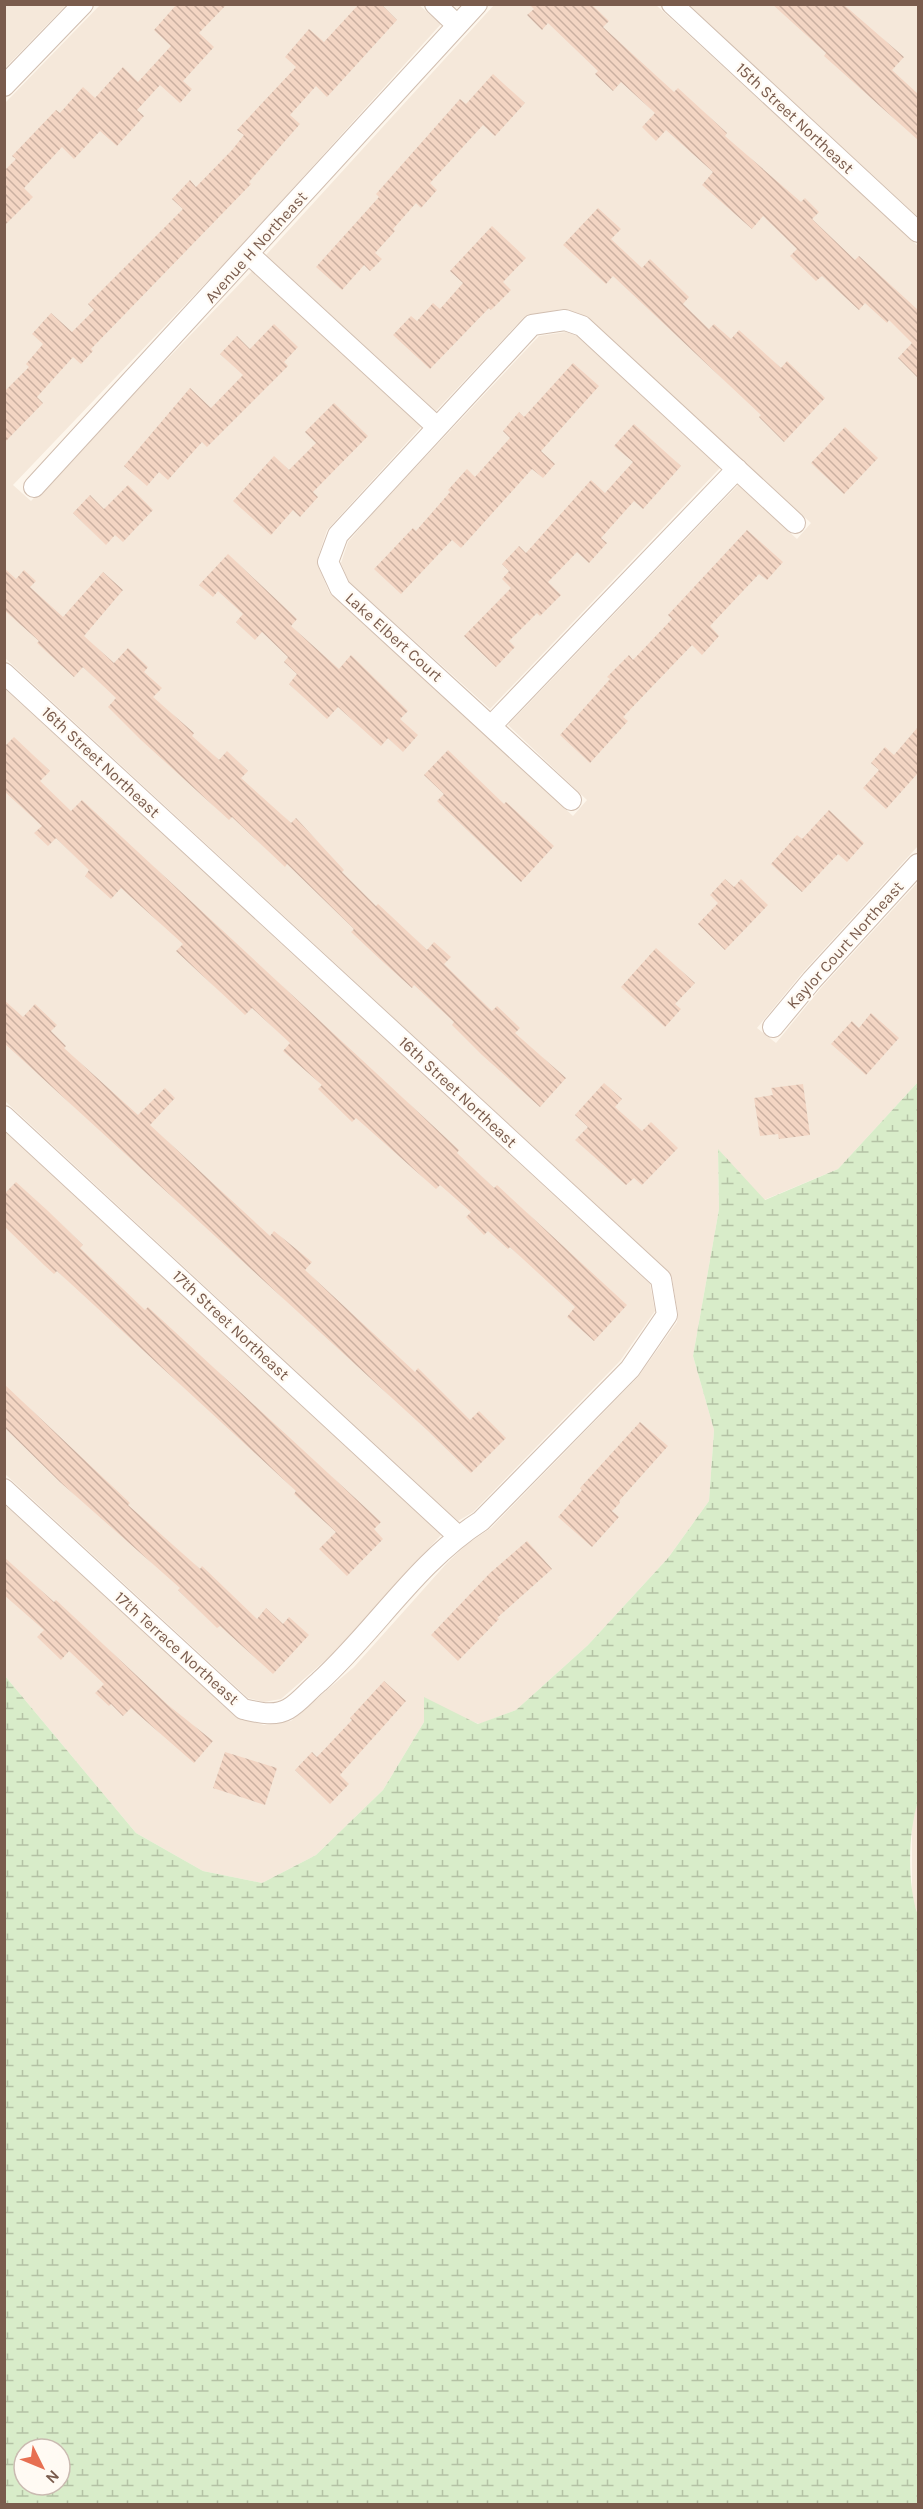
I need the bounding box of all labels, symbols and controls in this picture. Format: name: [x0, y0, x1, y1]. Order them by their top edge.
street label: 15th Street Northeast: [732, 59, 858, 177]
street label: Avenue H Northeast: [201, 187, 311, 307]
street label: Lake Elbert Court: [342, 588, 446, 686]
street label: 16th Street Northeast: [38, 702, 164, 822]
street label: Kaylor Court Northeast: [783, 877, 907, 1013]
street label: 16th Street Northeast: [395, 1032, 521, 1152]
street label: 17th Street Northeast: [169, 1266, 293, 1384]
street label: 17th Terrace Northeast: [111, 1587, 243, 1709]
north arrow: [12, 2437, 72, 2497]
text: N: [42, 2466, 63, 2488]

